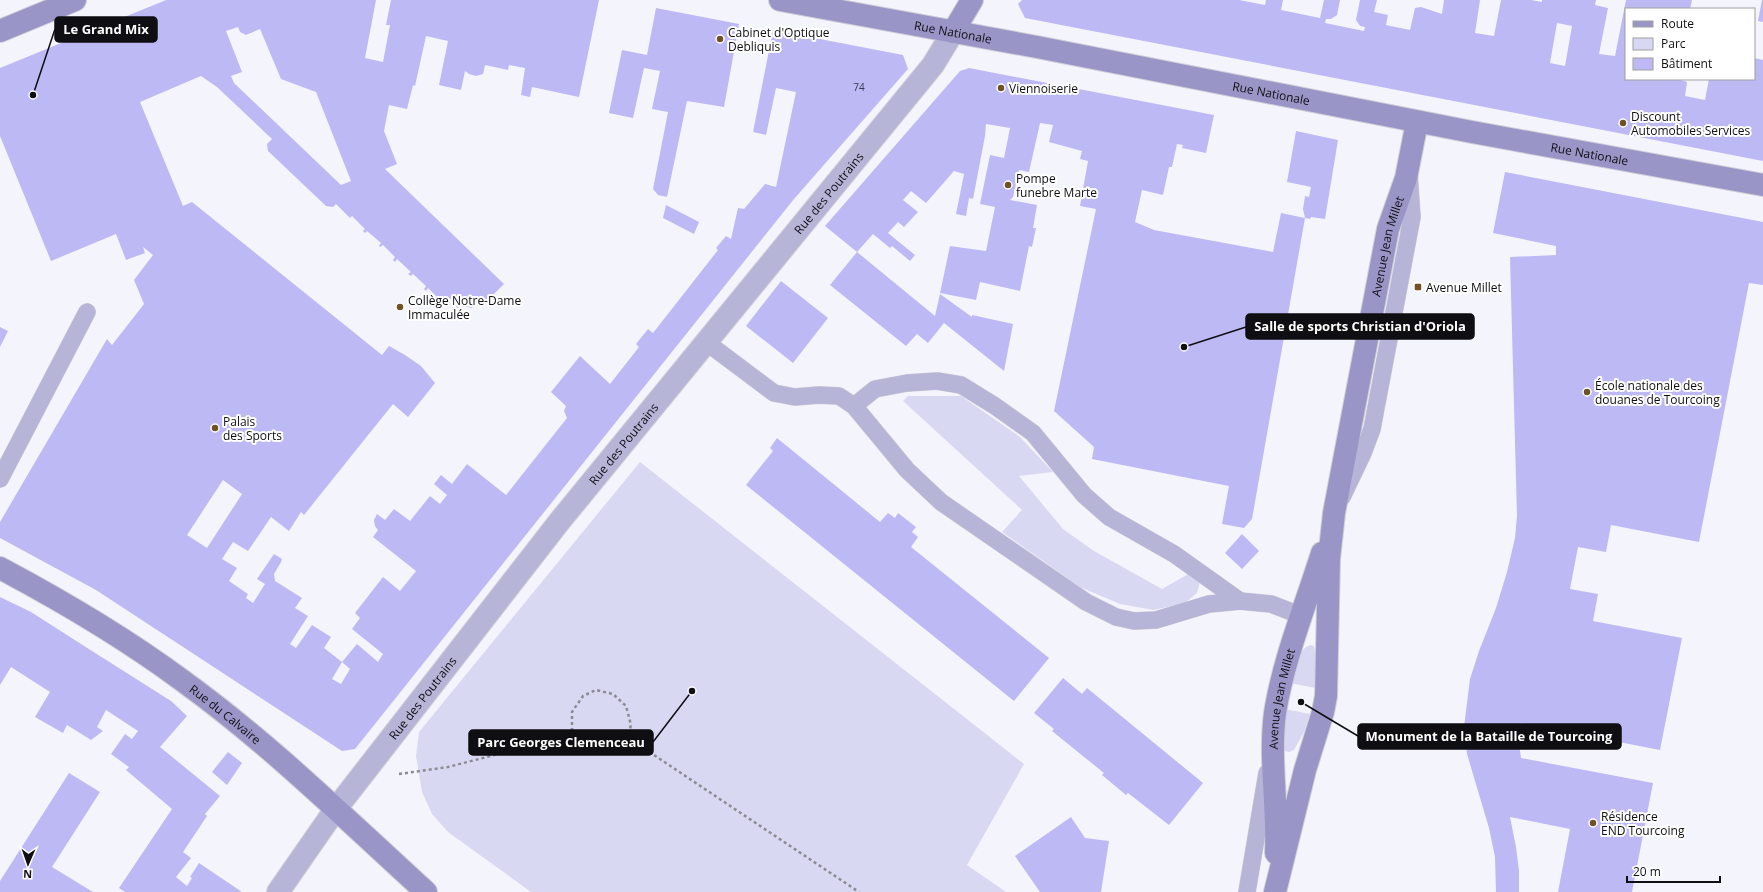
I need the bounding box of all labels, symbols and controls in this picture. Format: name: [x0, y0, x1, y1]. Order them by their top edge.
legend: [1625, 8, 1755, 80]
text: Route: [1661, 15, 1694, 32]
street label: Rue Nationale: [913, 16, 994, 47]
callout: Le Grand Mix: [55, 17, 157, 42]
text: Le Grand Mix: [63, 20, 149, 38]
place label: Cabinet d'Optique Debliquis: [728, 24, 830, 55]
marker: Cabinet d'Optique Debliquis: [715, 34, 725, 44]
text: Parc: [1661, 35, 1686, 52]
text: Bâtiment: [1661, 55, 1712, 72]
street label: Rue Nationale: [1231, 77, 1312, 109]
house number: 74: [853, 80, 865, 94]
place label: Viennoiserie: [1009, 80, 1078, 97]
marker: Viennoiserie: [996, 83, 1006, 93]
place label: Discount Automobiles Services: [1631, 108, 1750, 139]
marker: Discount Automobiles Services: [1618, 118, 1628, 128]
street label: Rue Nationale: [1549, 138, 1630, 169]
street label: Rue des Poutrains: [790, 148, 867, 237]
place label: Pompe funebre Marte: [1016, 170, 1097, 201]
marker: Pompe funebre Marte: [1003, 180, 1013, 190]
street label: Avenue Jean Millet: [1367, 194, 1407, 298]
place label: Avenue Millet: [1426, 279, 1502, 296]
marker: Avenue Millet: [1413, 282, 1423, 292]
place label: Collège Notre-Dame Immaculée: [408, 292, 521, 323]
marker: Collège Notre-Dame Immaculée: [395, 302, 405, 312]
callout: Salle de sports Christian d'Oriola: [1246, 314, 1474, 339]
text: Salle de sports Christian d'Oriola: [1254, 317, 1466, 335]
place label: École nationale des douanes de Tourcoing: [1595, 377, 1720, 408]
marker: École nationale des douanes de Tourcoing: [1582, 387, 1592, 397]
street label: Rue des Poutrains: [584, 399, 662, 488]
place label: Palais des Sports: [223, 413, 282, 444]
marker: Palais des Sports: [210, 423, 220, 433]
street label: Avenue Jean Millet: [1264, 646, 1299, 750]
street label: Rue des Poutrains: [384, 652, 460, 743]
street label: Rue du Calvaire: [186, 680, 265, 748]
callout: Monument de la Bataille de Tourcoing: [1358, 724, 1621, 749]
text: Monument de la Bataille de Tourcoing: [1366, 727, 1613, 745]
callout: Parc Georges Clemenceau: [469, 730, 653, 755]
text: Parc Georges Clemenceau: [477, 733, 645, 751]
place label: Résidence END Tourcoing: [1601, 808, 1685, 839]
marker: Résidence END Tourcoing: [1588, 818, 1598, 828]
north arrow: [8, 844, 48, 884]
scale bar: [1627, 858, 1720, 884]
text: 20 m: [1633, 863, 1661, 880]
text: N: [23, 867, 32, 882]

